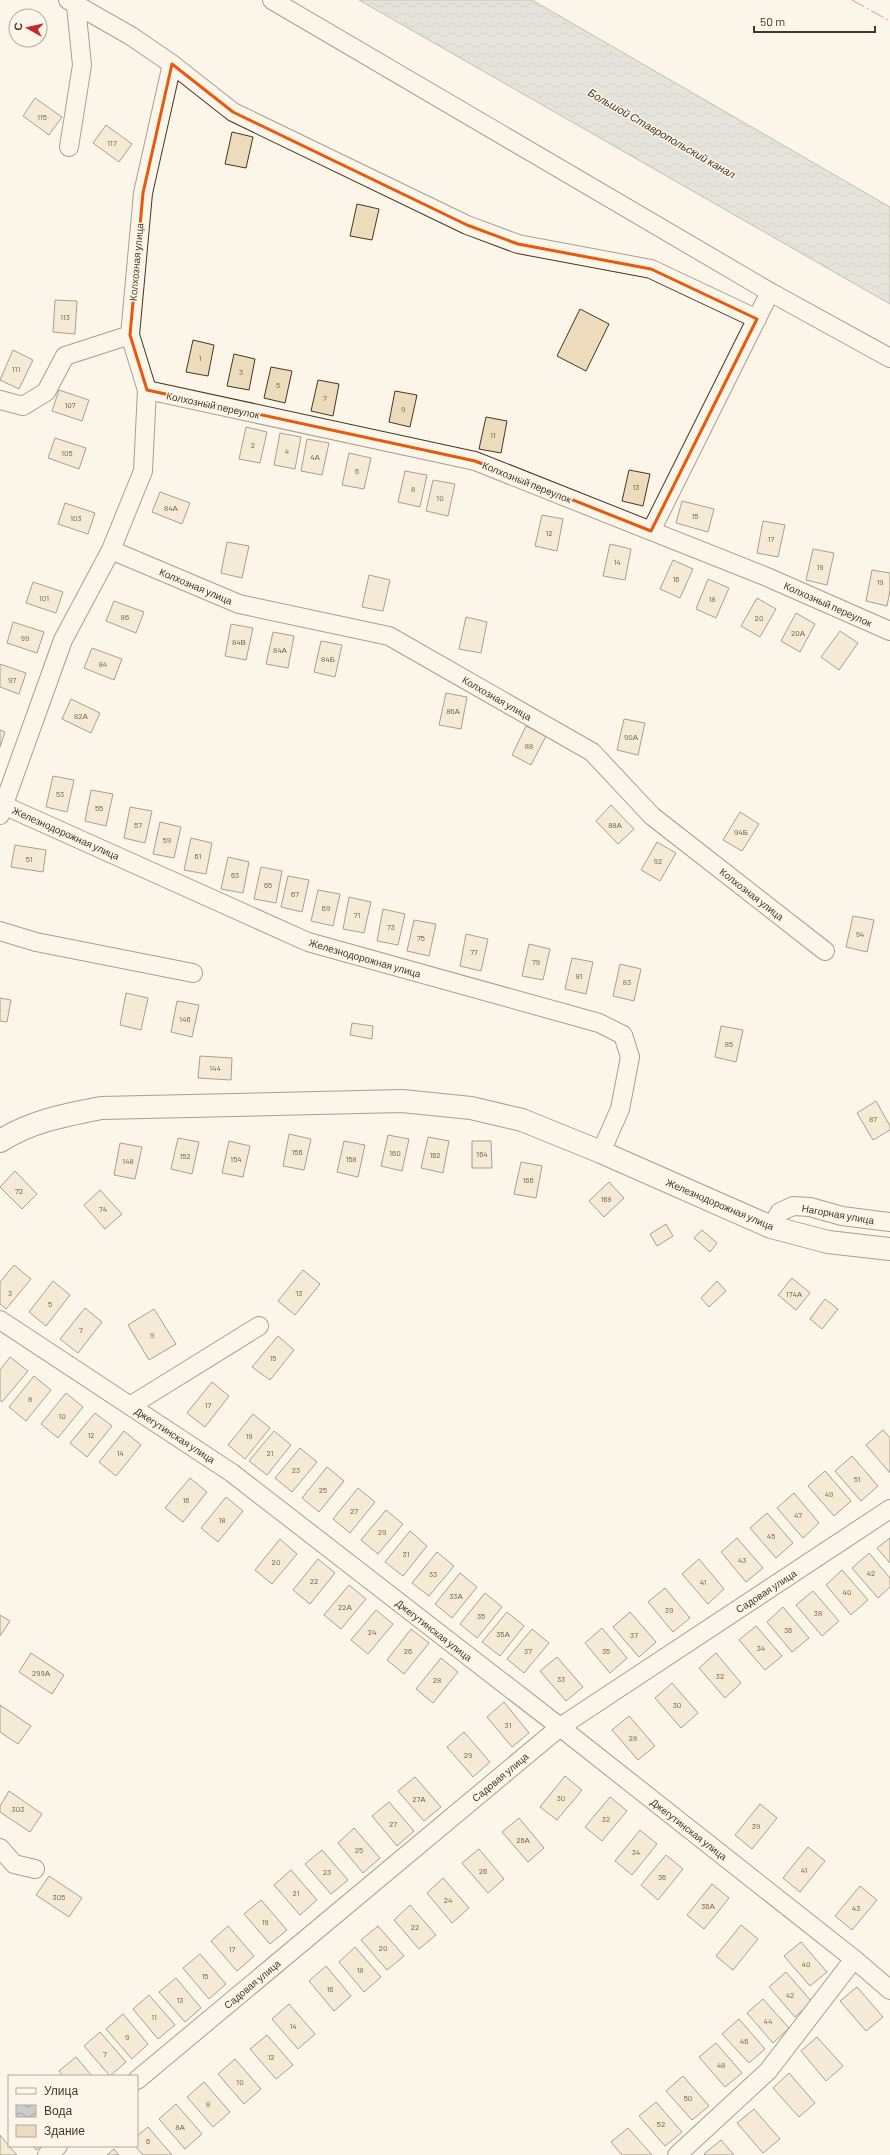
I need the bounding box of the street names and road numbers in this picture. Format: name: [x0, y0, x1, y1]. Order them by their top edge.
street label: Колхозная улица: [127, 222, 145, 301]
street label: Колхозный переулок: [165, 389, 261, 421]
street label: Колхозный переулок: [481, 459, 574, 506]
street label: Колхозная улица: [158, 565, 235, 607]
street label: Колхозный переулок: [782, 579, 874, 629]
street label: Колхозная улица: [460, 673, 534, 723]
street label: Железнодорожная улица: [11, 804, 122, 862]
street label: Колхозная улица: [718, 865, 787, 923]
street label: Железнодорожная улица: [308, 936, 423, 980]
street label: Железнодорожная улица: [664, 1176, 776, 1232]
street label: Нагорная улица: [801, 1202, 876, 1226]
street label: Джегутинская улица: [133, 1405, 218, 1466]
street label: Садовая улица: [733, 1567, 799, 1615]
street label: Джегутинская улица: [393, 1597, 475, 1664]
street label: Садовая улица: [469, 1750, 531, 1804]
street label: Джегутинская улица: [648, 1796, 730, 1863]
street label: Садовая улица: [221, 1957, 283, 2011]

